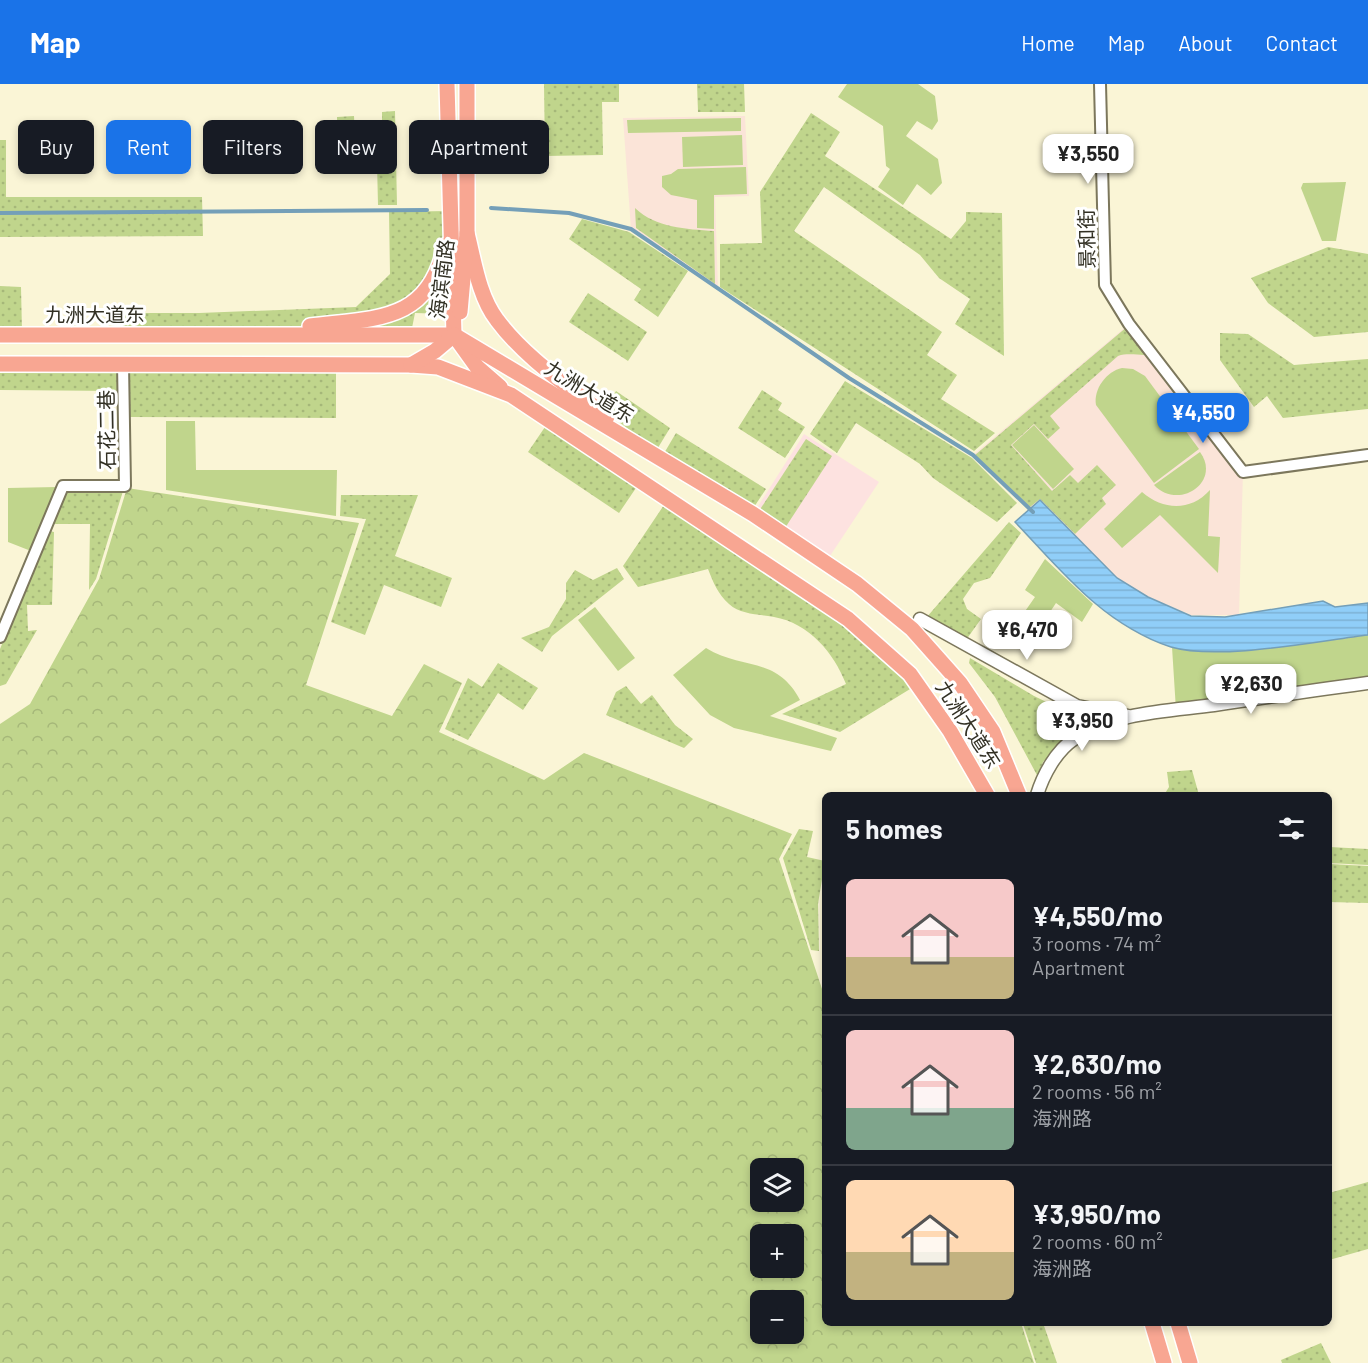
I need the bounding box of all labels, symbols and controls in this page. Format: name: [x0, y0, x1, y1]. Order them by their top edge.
text: Map: [30, 25, 81, 59]
text: Home: [1021, 30, 1075, 55]
text: Map: [1108, 30, 1145, 55]
text: About: [1178, 30, 1233, 55]
text: Contact: [1266, 30, 1338, 55]
chip: Buy: [18, 120, 94, 174]
chip: Rent: [106, 120, 191, 174]
chip: Filters: [203, 120, 303, 174]
chip: New: [315, 120, 397, 174]
chip: Apartment: [409, 120, 549, 174]
pin: ¥3,550: [1039, 134, 1137, 185]
text: ¥3,550: [1057, 141, 1119, 165]
street label: 景和街: [1073, 209, 1099, 269]
street label: 海滨南路: [424, 238, 458, 320]
street label: 九洲大道东: [45, 302, 145, 326]
street label: 九洲大道东: [541, 355, 639, 427]
street label: 石花二巷: [93, 390, 119, 470]
pin: ¥4,550: [1154, 393, 1252, 444]
text: ¥4,550: [1171, 400, 1235, 424]
pin: ¥6,470: [978, 610, 1076, 661]
text: ¥6,470: [996, 617, 1058, 641]
pin: ¥2,630: [1202, 664, 1300, 715]
text: ¥2,630: [1219, 671, 1283, 695]
street label: 九洲大道东: [932, 676, 1006, 772]
pin: ¥3,950: [1033, 701, 1131, 752]
text: ¥3,950: [1051, 708, 1113, 732]
icon: filters: [1275, 812, 1308, 845]
text: 5 homes: [846, 813, 943, 844]
text: ¥4,550/mo: [1032, 900, 1163, 931]
icon: home: [894, 903, 966, 975]
text: 3 rooms · 74 m²: [1032, 931, 1161, 955]
text: Apartment: [1032, 955, 1125, 979]
text: ¥2,630/mo: [1032, 1048, 1162, 1079]
icon: home: [894, 1054, 966, 1126]
text: 2 rooms · 56 m²: [1032, 1079, 1162, 1103]
text: 海洲路: [1032, 1106, 1092, 1130]
map controls: [750, 1158, 804, 1344]
button: layers: [750, 1158, 804, 1212]
text: ¥3,950/mo: [1032, 1198, 1161, 1229]
icon: home: [894, 1204, 966, 1276]
button: +: [750, 1224, 804, 1278]
text: 2 rooms · 60 m²: [1032, 1229, 1163, 1253]
text: 海洲路: [1032, 1256, 1092, 1280]
button: −: [750, 1290, 804, 1344]

